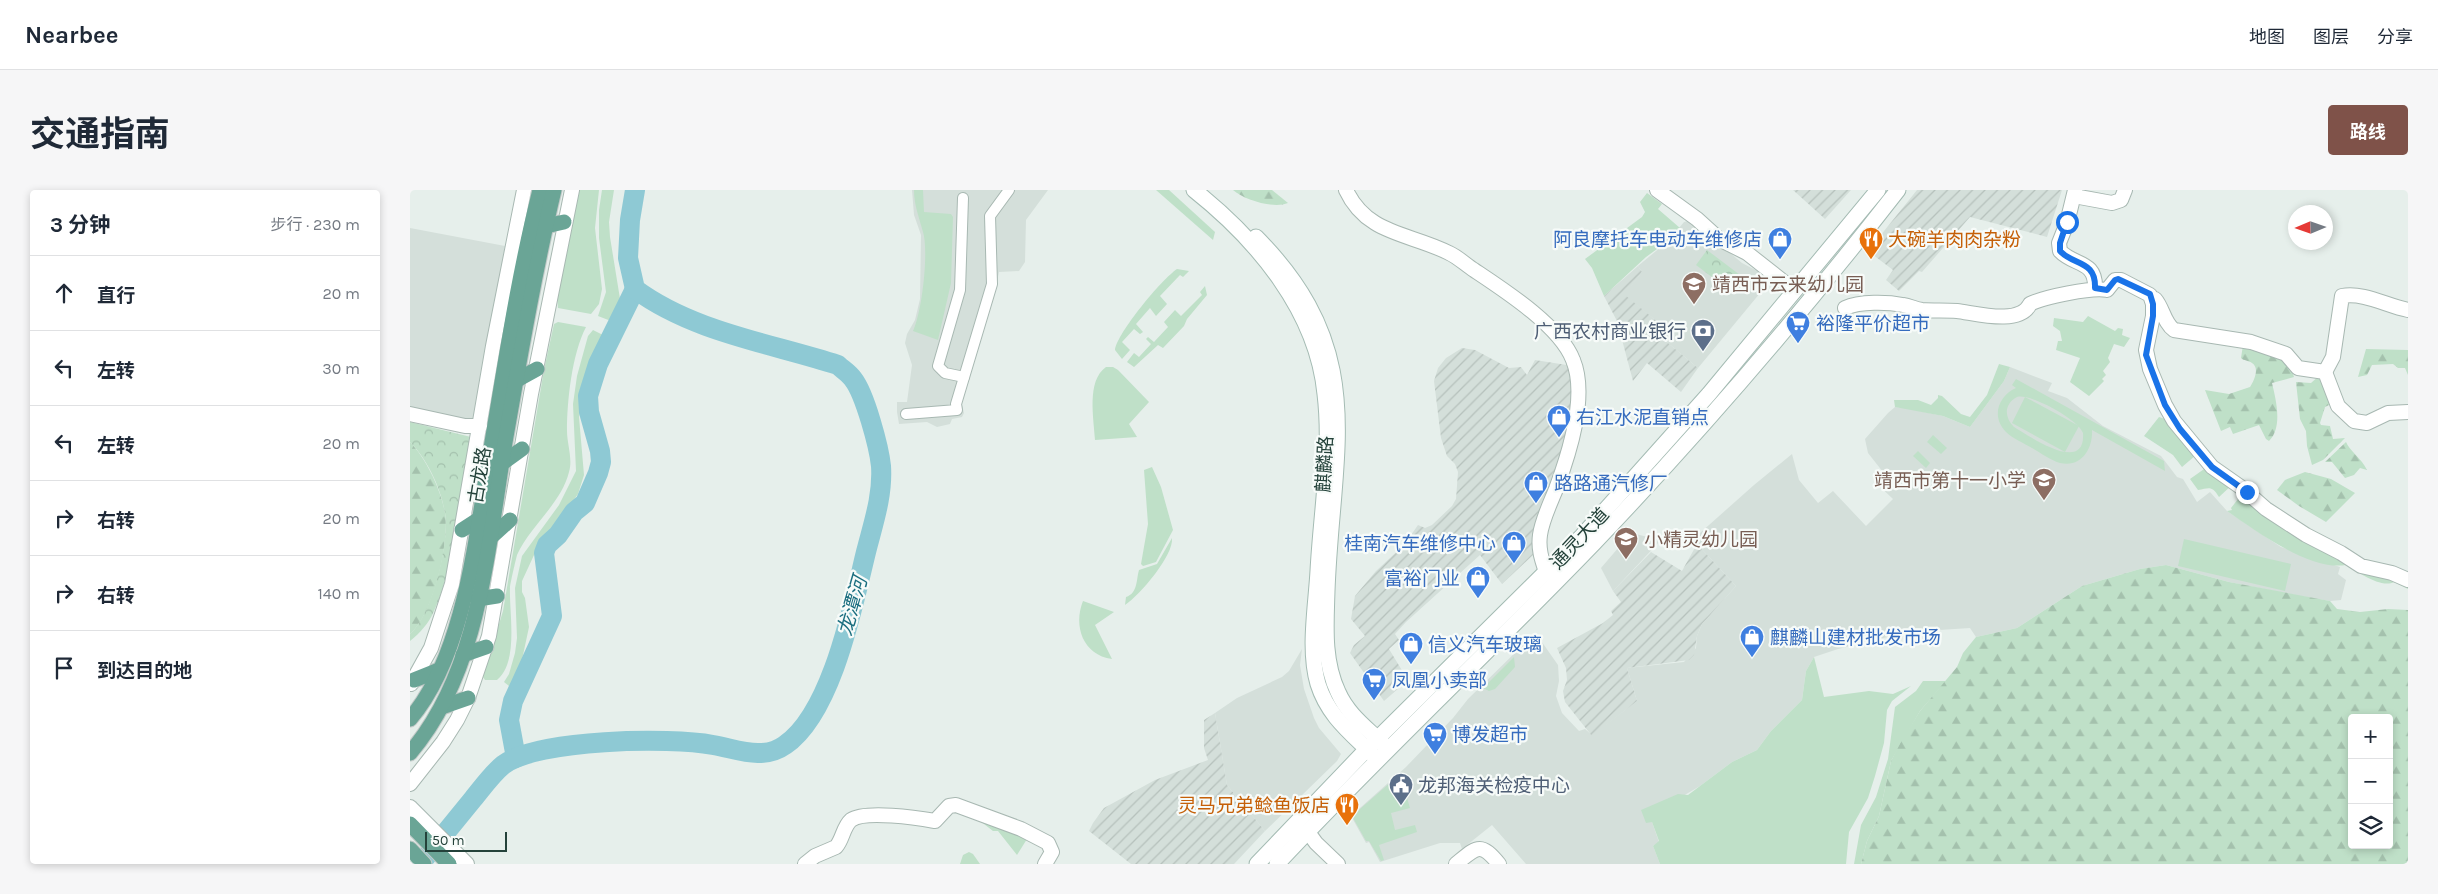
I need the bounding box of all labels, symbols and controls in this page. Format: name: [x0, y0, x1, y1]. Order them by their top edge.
text: Nearbee: [25, 21, 119, 49]
text: 地图: [2249, 26, 2285, 48]
text: 图层: [2313, 26, 2349, 48]
text: 分享: [2377, 26, 2413, 48]
button: 路线: [2328, 105, 2408, 155]
text: 交通指南: [30, 114, 170, 155]
north arrow: [2288, 205, 2333, 250]
route start: [2056, 211, 2079, 234]
text: 3 分钟: [50, 213, 110, 237]
text: 步行 · 230 m: [271, 215, 360, 234]
shop icon: 阿良摩托车电动车维修店: [1767, 226, 1793, 260]
restaurant icon: 大碗羊肉肉杂粉: [1858, 226, 1884, 260]
place label: 阿良摩托车电动车维修店: [1553, 229, 1762, 251]
place label: 大碗羊肉肉杂粉: [1888, 229, 2021, 251]
school or university icon: 靖西市云来幼儿园: [1681, 271, 1707, 305]
place label: 靖西市云来幼儿园: [1712, 274, 1864, 296]
icon: ahead: [50, 279, 78, 307]
text: 20 m: [322, 284, 360, 303]
text: 直行: [97, 285, 135, 307]
supermarket icon: 裕隆平价超市: [1785, 310, 1811, 344]
place label: 裕隆平价超市: [1816, 313, 1930, 335]
bank icon: 广西农村商业银行: [1690, 318, 1716, 352]
place label: 广西农村商业银行: [1534, 321, 1686, 343]
icon: left: [50, 354, 78, 382]
text: 30 m: [322, 359, 360, 378]
text: 左转: [97, 360, 135, 382]
shop icon: 右江水泥直销点: [1546, 404, 1572, 438]
place label: 右江水泥直销点: [1576, 407, 1709, 429]
icon: left: [50, 429, 78, 457]
text: 20 m: [322, 434, 360, 453]
text: 左转: [97, 435, 135, 457]
street label: 麒麟路: [1313, 435, 1337, 493]
street label: 古龙路: [465, 445, 495, 505]
school or university icon: 靖西市第十一小学: [2031, 467, 2057, 501]
shop icon: 路路通汽修厂: [1523, 470, 1549, 504]
place label: 靖西市第十一小学: [1874, 470, 2026, 492]
place label: 路路通汽修厂: [1554, 473, 1668, 495]
route end: [2236, 481, 2259, 504]
street label: 通灵大道: [1546, 503, 1614, 574]
icon: right: [50, 504, 78, 532]
text: 20 m: [322, 509, 360, 528]
text: 右转: [97, 510, 135, 532]
school or university icon: 小精灵幼儿园: [1613, 526, 1639, 560]
place label: 小精灵幼儿园: [1644, 529, 1758, 551]
shop icon: 桂南汽车维修中心: [1501, 530, 1527, 564]
place label: 桂南汽车维修中心: [1344, 533, 1496, 555]
shop icon: 富裕门业: [1465, 565, 1491, 599]
place label: 富裕门业: [1384, 568, 1460, 590]
water label: 龙潭河: [833, 570, 873, 638]
icon: right: [50, 579, 78, 607]
text: 140 m: [318, 584, 360, 603]
text: 右转: [97, 585, 135, 607]
shop icon: 麒麟山建材批发市场: [1739, 624, 1765, 658]
place label: 麒麟山建材批发市场: [1770, 627, 1941, 649]
shop icon: 信义汽车玻璃: [1398, 631, 1424, 665]
place label: 信义汽车玻璃: [1428, 634, 1542, 656]
icon: arrive: [50, 654, 78, 682]
text: 到达目的地: [97, 660, 192, 682]
supermarket icon: 凤凰小卖部: [1361, 667, 1387, 701]
place label: 凤凰小卖部: [1392, 670, 1487, 692]
map controls: [2348, 714, 2393, 849]
button: +: [2348, 714, 2393, 759]
supermarket icon: 博发超市: [1422, 721, 1448, 755]
place label: 博发超市: [1452, 724, 1528, 746]
button: −: [2348, 759, 2393, 804]
public building icon: 龙邦海关检疫中心: [1388, 772, 1414, 806]
place label: 龙邦海关检疫中心: [1418, 775, 1570, 797]
restaurant icon: 灵马兄弟鲶鱼饭店: [1334, 792, 1360, 826]
place label: 灵马兄弟鲶鱼饭店: [1178, 795, 1330, 817]
button: layers: [2348, 804, 2393, 849]
scale bar: [425, 829, 508, 852]
text: 50 m: [432, 832, 465, 849]

